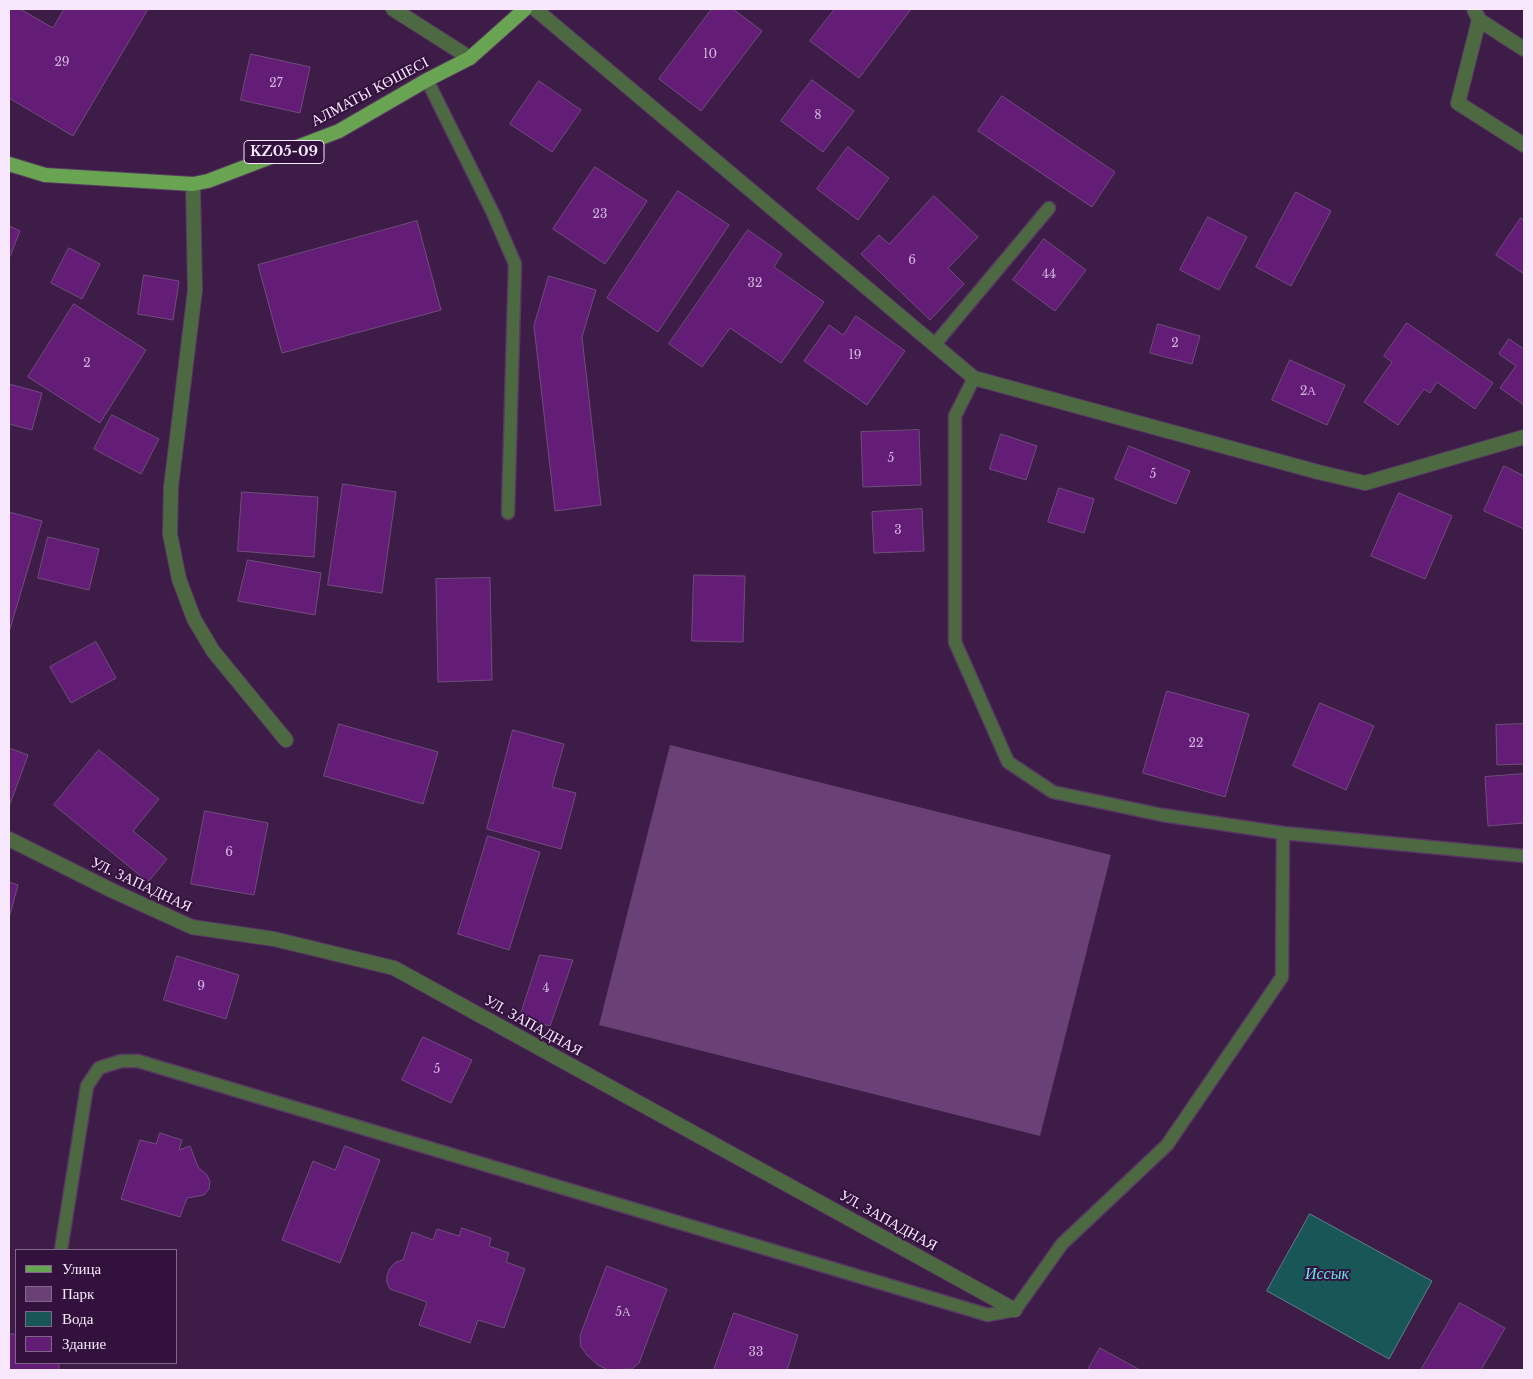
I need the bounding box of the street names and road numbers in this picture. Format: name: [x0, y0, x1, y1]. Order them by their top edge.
street label: АЛМАТЫ КӨШЕСІ: [308, 53, 432, 131]
road number: KZ05-09: [244, 140, 324, 163]
street label: УЛ. ЗАПАДНАЯ: [88, 854, 194, 916]
street label: УЛ. ЗАПАДНАЯ: [481, 992, 585, 1060]
street label: УЛ. ЗАПАДНАЯ: [836, 1187, 940, 1255]

